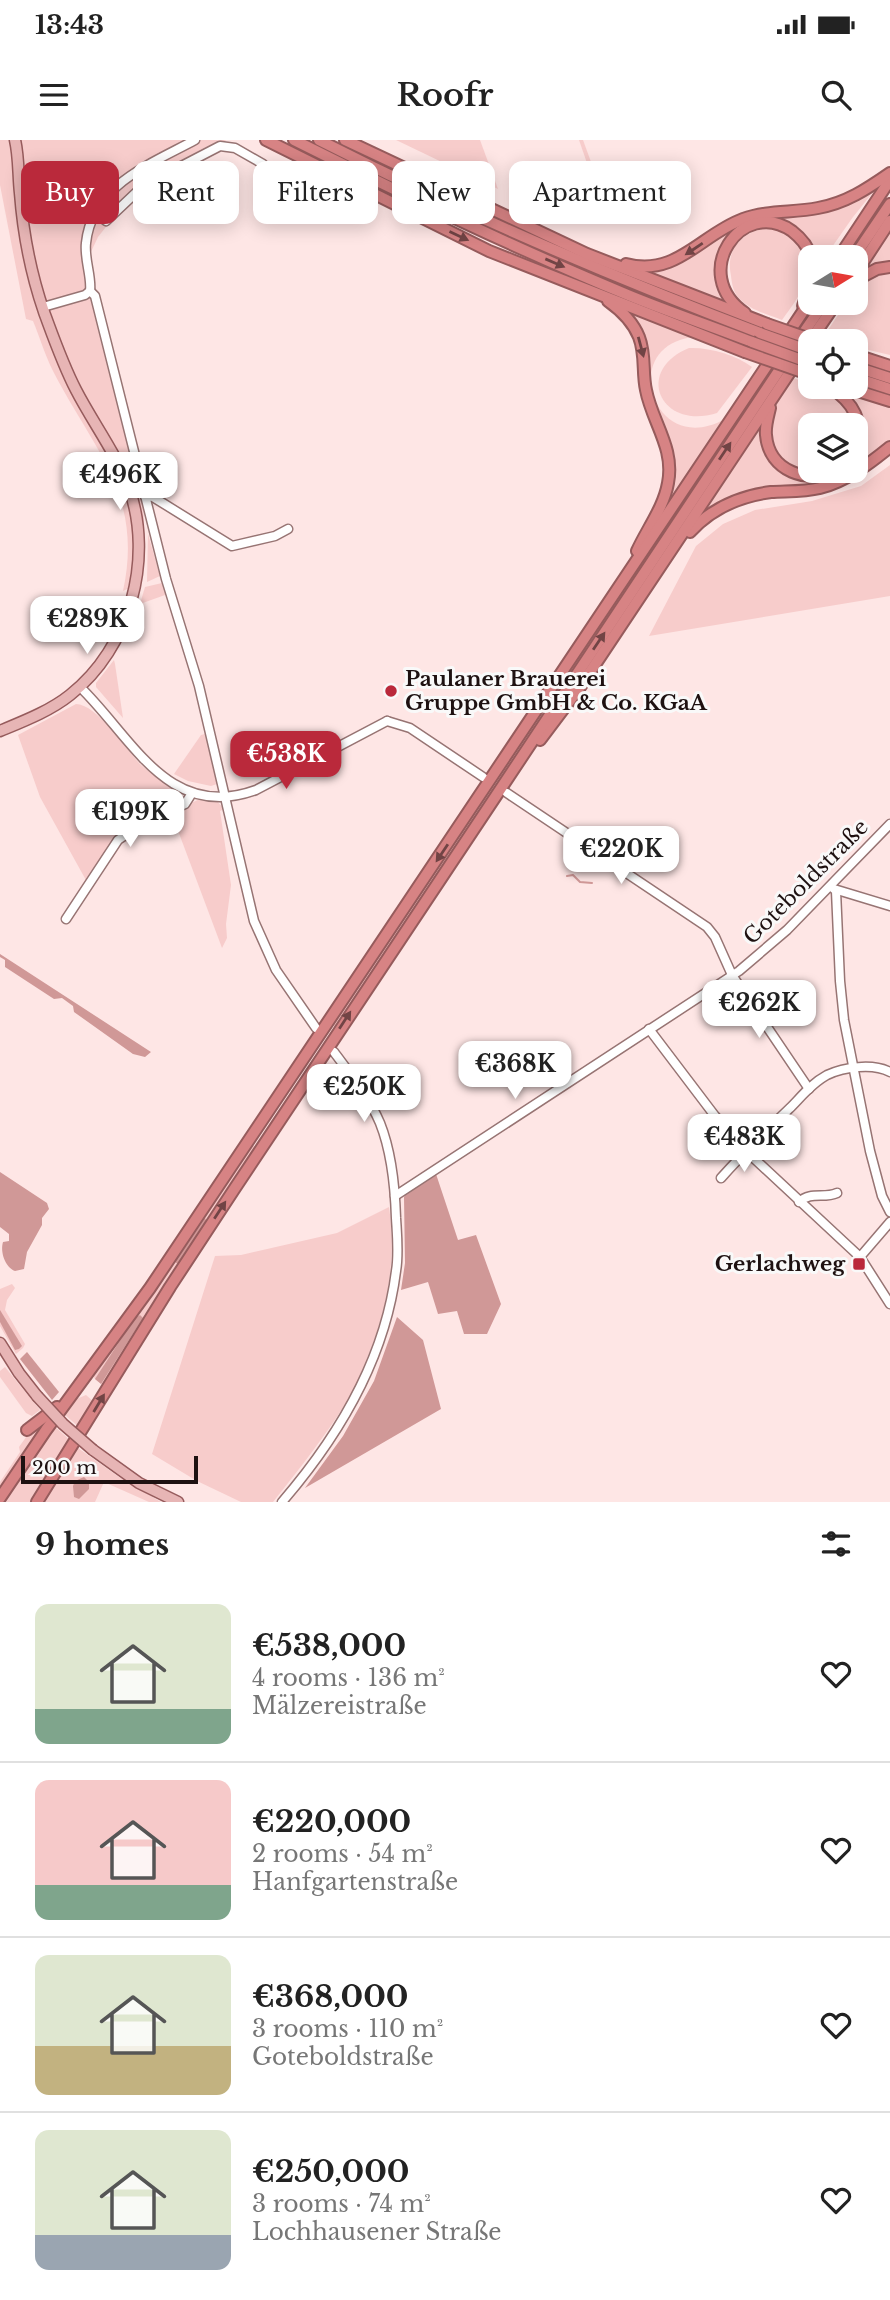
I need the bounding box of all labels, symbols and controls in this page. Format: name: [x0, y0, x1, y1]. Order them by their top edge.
text: 13:43: [35, 9, 104, 41]
text: Roofr: [396, 75, 494, 115]
icon: menu: [35, 76, 73, 114]
icon: search: [817, 76, 855, 114]
chip: Buy: [21, 161, 119, 224]
chip: Rent: [133, 161, 239, 224]
chip: Filters: [253, 161, 378, 224]
chip: New: [392, 161, 495, 224]
chip: Apartment: [509, 161, 691, 224]
one-way arrow: [449, 230, 469, 242]
one-way arrow: [684, 242, 703, 255]
north arrow: [798, 245, 868, 315]
map controls: [798, 245, 868, 483]
one-way arrow: [545, 258, 566, 269]
button: locate: [798, 329, 868, 399]
one-way arrow: [636, 336, 647, 358]
button: layers: [798, 413, 868, 483]
one-way arrow: [718, 442, 731, 461]
pin: €496K: [71, 452, 169, 512]
text: €496K: [79, 461, 161, 489]
pin: €289K: [38, 596, 136, 656]
text: €289K: [46, 605, 128, 633]
one-way arrow: [592, 631, 605, 650]
place label: Paulaner Brauerei Gruppe GmbH & Co. KGaA: [405, 666, 708, 716]
marker: Paulaner Brauerei Gruppe GmbH & Co. KGaA: [383, 683, 399, 699]
pin: €538K: [237, 732, 335, 791]
text: €538K: [246, 740, 326, 768]
pin: €199K: [81, 790, 179, 849]
text: €199K: [91, 798, 169, 826]
street label: Goteboldstraße: [738, 814, 874, 950]
pin: €220K: [572, 826, 670, 886]
text: €220K: [579, 835, 663, 863]
one-way arrow: [435, 844, 449, 862]
pin: €262K: [710, 981, 808, 1040]
text: €262K: [718, 989, 800, 1017]
one-way arrow: [339, 1010, 352, 1030]
pin: €368K: [466, 1042, 564, 1101]
text: €368K: [474, 1050, 556, 1078]
pin: €250K: [315, 1065, 413, 1124]
text: €250K: [323, 1073, 405, 1101]
pin: €483K: [695, 1114, 793, 1174]
text: €483K: [704, 1123, 784, 1151]
one-way arrow: [213, 1201, 227, 1219]
place label: Gerlachweg: [715, 1251, 846, 1277]
marker: Gerlachweg: [851, 1256, 867, 1272]
one-way arrow: [93, 1393, 106, 1412]
scale bar: [21, 1453, 198, 1485]
text: 200 m: [32, 1456, 97, 1479]
icon: filters: [817, 1525, 855, 1563]
text: 9 homes: [35, 1526, 169, 1563]
text: €538,000: [252, 1627, 406, 1664]
icon: home: [91, 1632, 175, 1716]
icon: heart: [817, 1655, 855, 1693]
text: 4 rooms · 136 m²: [252, 1664, 445, 1692]
text: Mälzereistraße: [252, 1692, 427, 1720]
text: €220,000: [252, 1803, 411, 1840]
icon: home: [91, 1808, 175, 1892]
icon: heart: [817, 1831, 855, 1869]
text: 2 rooms · 54 m²: [252, 1840, 433, 1868]
text: Hanfgartenstraße: [252, 1868, 458, 1896]
text: €368,000: [252, 1978, 408, 2015]
icon: home: [91, 1983, 175, 2067]
icon: heart: [817, 2006, 855, 2044]
text: 3 rooms · 110 m²: [252, 2015, 443, 2043]
text: Goteboldstraße: [252, 2043, 434, 2071]
text: €250,000: [252, 2153, 410, 2190]
icon: home: [91, 2158, 175, 2242]
icon: heart: [817, 2181, 855, 2219]
text: 3 rooms · 74 m²: [252, 2190, 431, 2218]
text: Lochhausener Straße: [252, 2218, 502, 2246]

